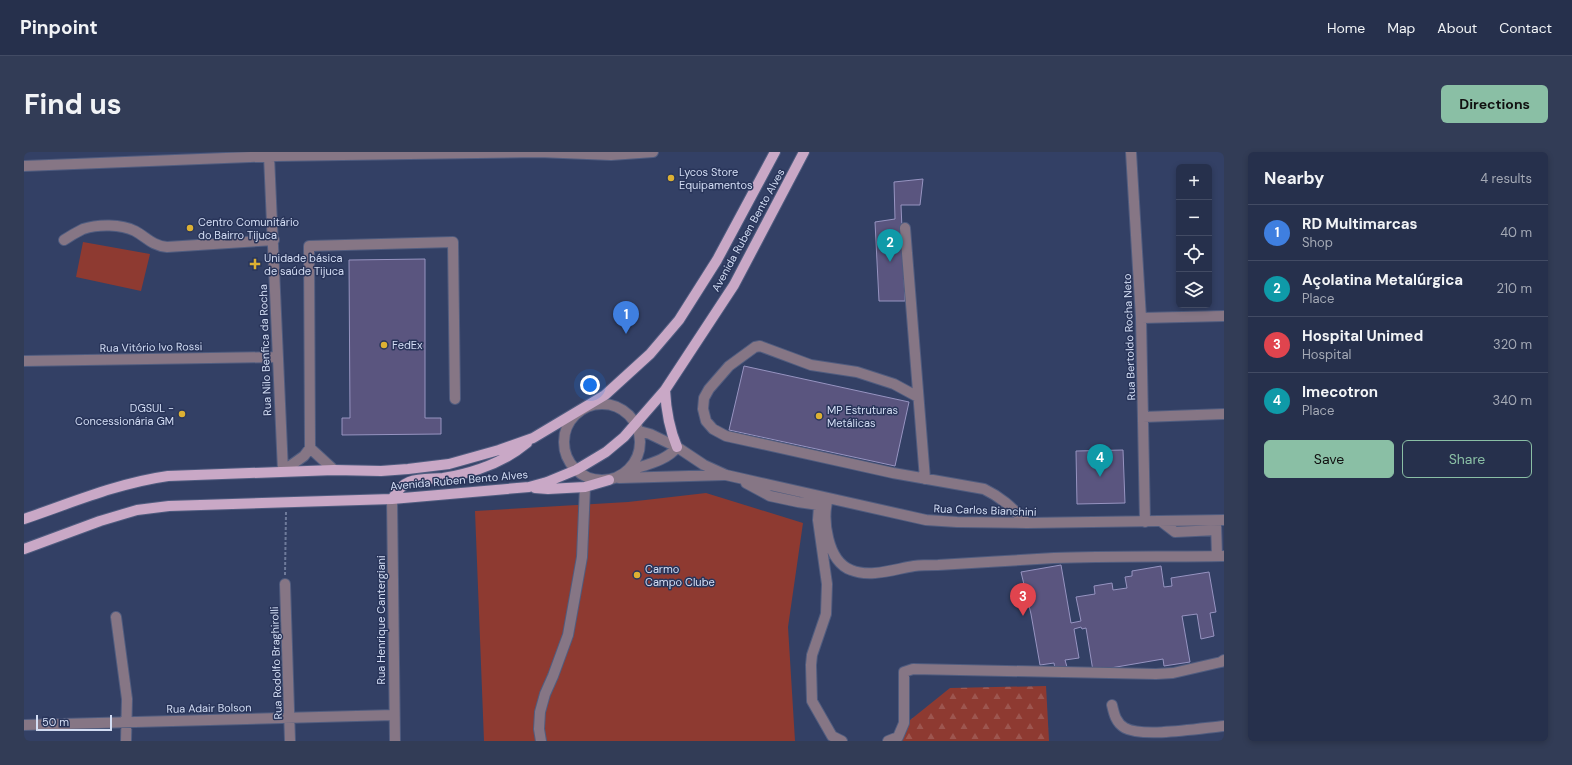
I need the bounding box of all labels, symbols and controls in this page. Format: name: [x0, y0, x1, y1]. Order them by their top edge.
text: Pinpoint: [20, 15, 98, 40]
text: Home: [1327, 19, 1365, 37]
text: Map: [1387, 19, 1415, 37]
text: About: [1437, 19, 1477, 37]
text: Contact: [1499, 19, 1552, 37]
button: Directions: [1441, 85, 1548, 123]
text: Find us: [24, 86, 122, 123]
map controls: [1176, 164, 1212, 308]
button: +: [1176, 164, 1212, 200]
place label: Lycos Store Equipamentos: [679, 165, 753, 192]
street label: Avenida Ruben Bento Alves: [708, 166, 788, 294]
text: Nearby: [1264, 167, 1324, 189]
text: 4 results: [1480, 170, 1532, 187]
marker: Lycos Store Equipamentos: [666, 173, 676, 183]
button: −: [1176, 200, 1212, 236]
text: RD Multimarcas: [1302, 214, 1418, 234]
place label: Centro Comunitário do Bairro Tijuca: [198, 215, 299, 242]
marker: Centro Comunitário do Bairro Tijuca: [185, 223, 195, 233]
text: 1: [1275, 224, 1279, 241]
text: 40 m: [1500, 224, 1532, 241]
pin: 2: [877, 229, 903, 262]
text: Shop: [1302, 234, 1333, 251]
button: locate: [1176, 236, 1212, 272]
place label: Unidade básica de saúde Tijuca: [264, 251, 344, 278]
marker: Unidade básica de saúde Tijuca: [249, 258, 261, 270]
text: Açolatina Metalúrgica: [1302, 270, 1463, 290]
button: layers: [1176, 272, 1212, 308]
street label: Rua Bertoldo Rocha Neto: [1120, 273, 1138, 401]
text: 2: [1273, 280, 1281, 297]
text: 210 m: [1497, 280, 1532, 297]
street label: Rua Nilo Benfica da Rocha: [256, 284, 274, 416]
text: Place: [1302, 290, 1334, 307]
pin: 1: [613, 301, 639, 334]
text: Hospital Unimed: [1302, 326, 1423, 346]
text: 3: [1273, 336, 1281, 353]
text: 320 m: [1493, 336, 1532, 353]
place label: FedEx: [392, 338, 423, 352]
street label: Rua Vitório Ivo Rossi: [100, 339, 202, 355]
marker: FedEx: [379, 340, 389, 350]
text: Hospital: [1302, 346, 1351, 363]
your location: [580, 375, 600, 395]
text: Imecotron: [1302, 382, 1378, 402]
text: 4: [1273, 392, 1281, 409]
text: 340 m: [1492, 392, 1532, 409]
place label: DGSUL - Concessionária GM: [75, 401, 174, 428]
text: Place: [1302, 402, 1334, 419]
place label: MP Estruturas Metálicas: [827, 403, 898, 430]
marker: DGSUL - Concessionária GM: [177, 409, 187, 419]
marker: MP Estruturas Metálicas: [814, 411, 824, 421]
button: Save: [1264, 440, 1394, 478]
button: Share: [1402, 440, 1532, 478]
pin: 4: [1087, 444, 1113, 477]
street label: Avenida Ruben Bento Alves: [389, 467, 529, 493]
street label: Rua Carlos Bianchini: [933, 501, 1037, 519]
street label: Rua Henrique Cantergiani: [374, 555, 388, 685]
place label: Carmo Campo Clube: [645, 562, 715, 589]
marker: Carmo Campo Clube: [632, 570, 642, 580]
pin: 3: [1010, 583, 1036, 616]
street label: Rua Rodolfo Braghirolli: [267, 606, 285, 720]
street label: Rua Adair Bolson: [166, 700, 252, 716]
scale bar: [36, 713, 112, 732]
text: 50 m: [42, 715, 69, 729]

